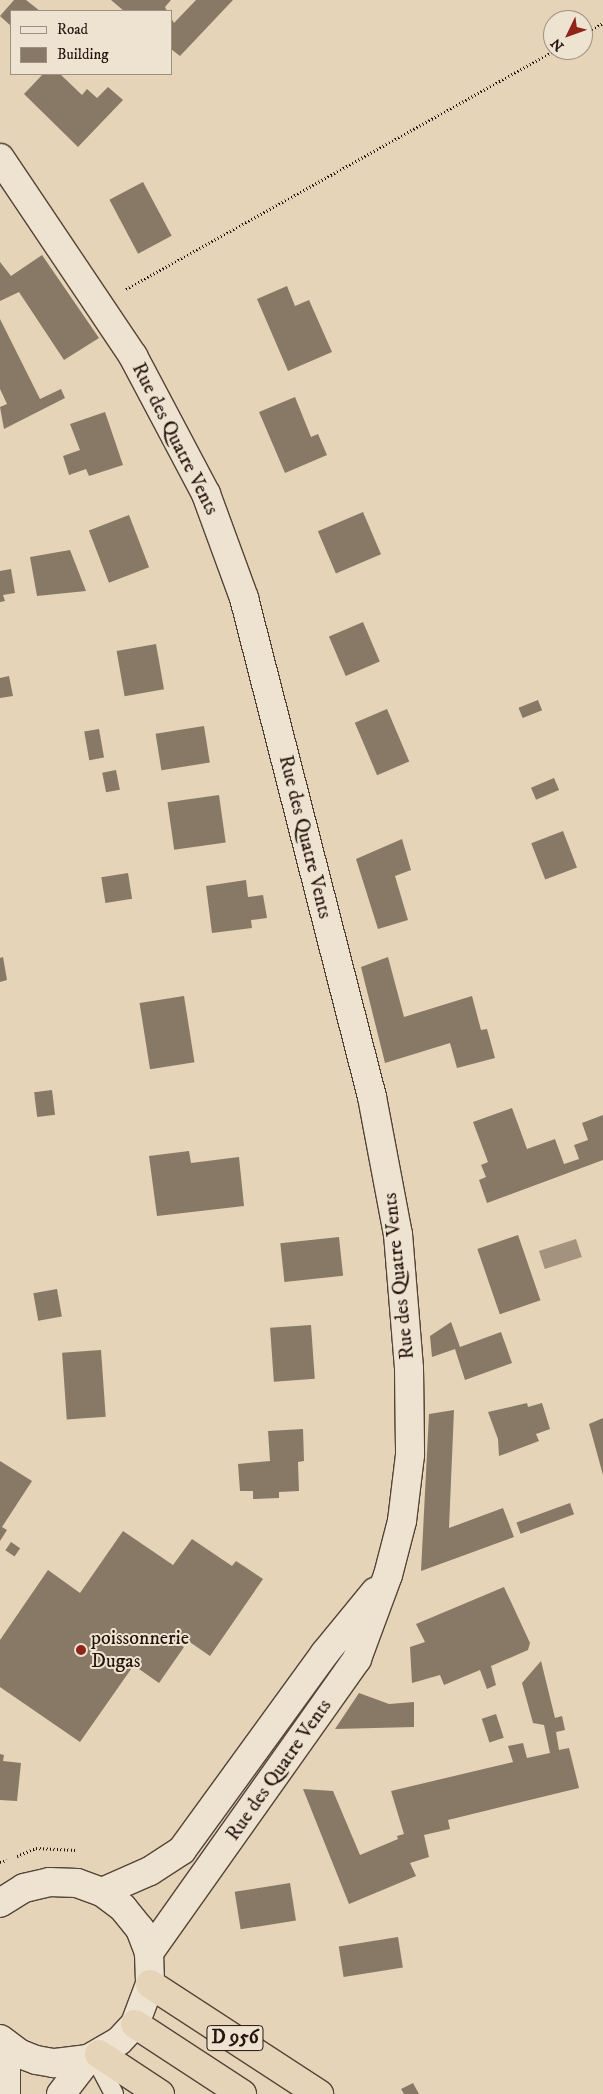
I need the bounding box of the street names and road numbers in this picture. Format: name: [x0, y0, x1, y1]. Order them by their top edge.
street label: Rue des Quatre Vents: [126, 359, 224, 519]
street label: Rue des Quatre Vents: [273, 753, 337, 921]
street label: Rue des Quatre Vents: [378, 1191, 420, 1361]
street label: Rue des Quatre Vents: [221, 1695, 337, 1845]
road number: D 956: [206, 2022, 264, 2054]

